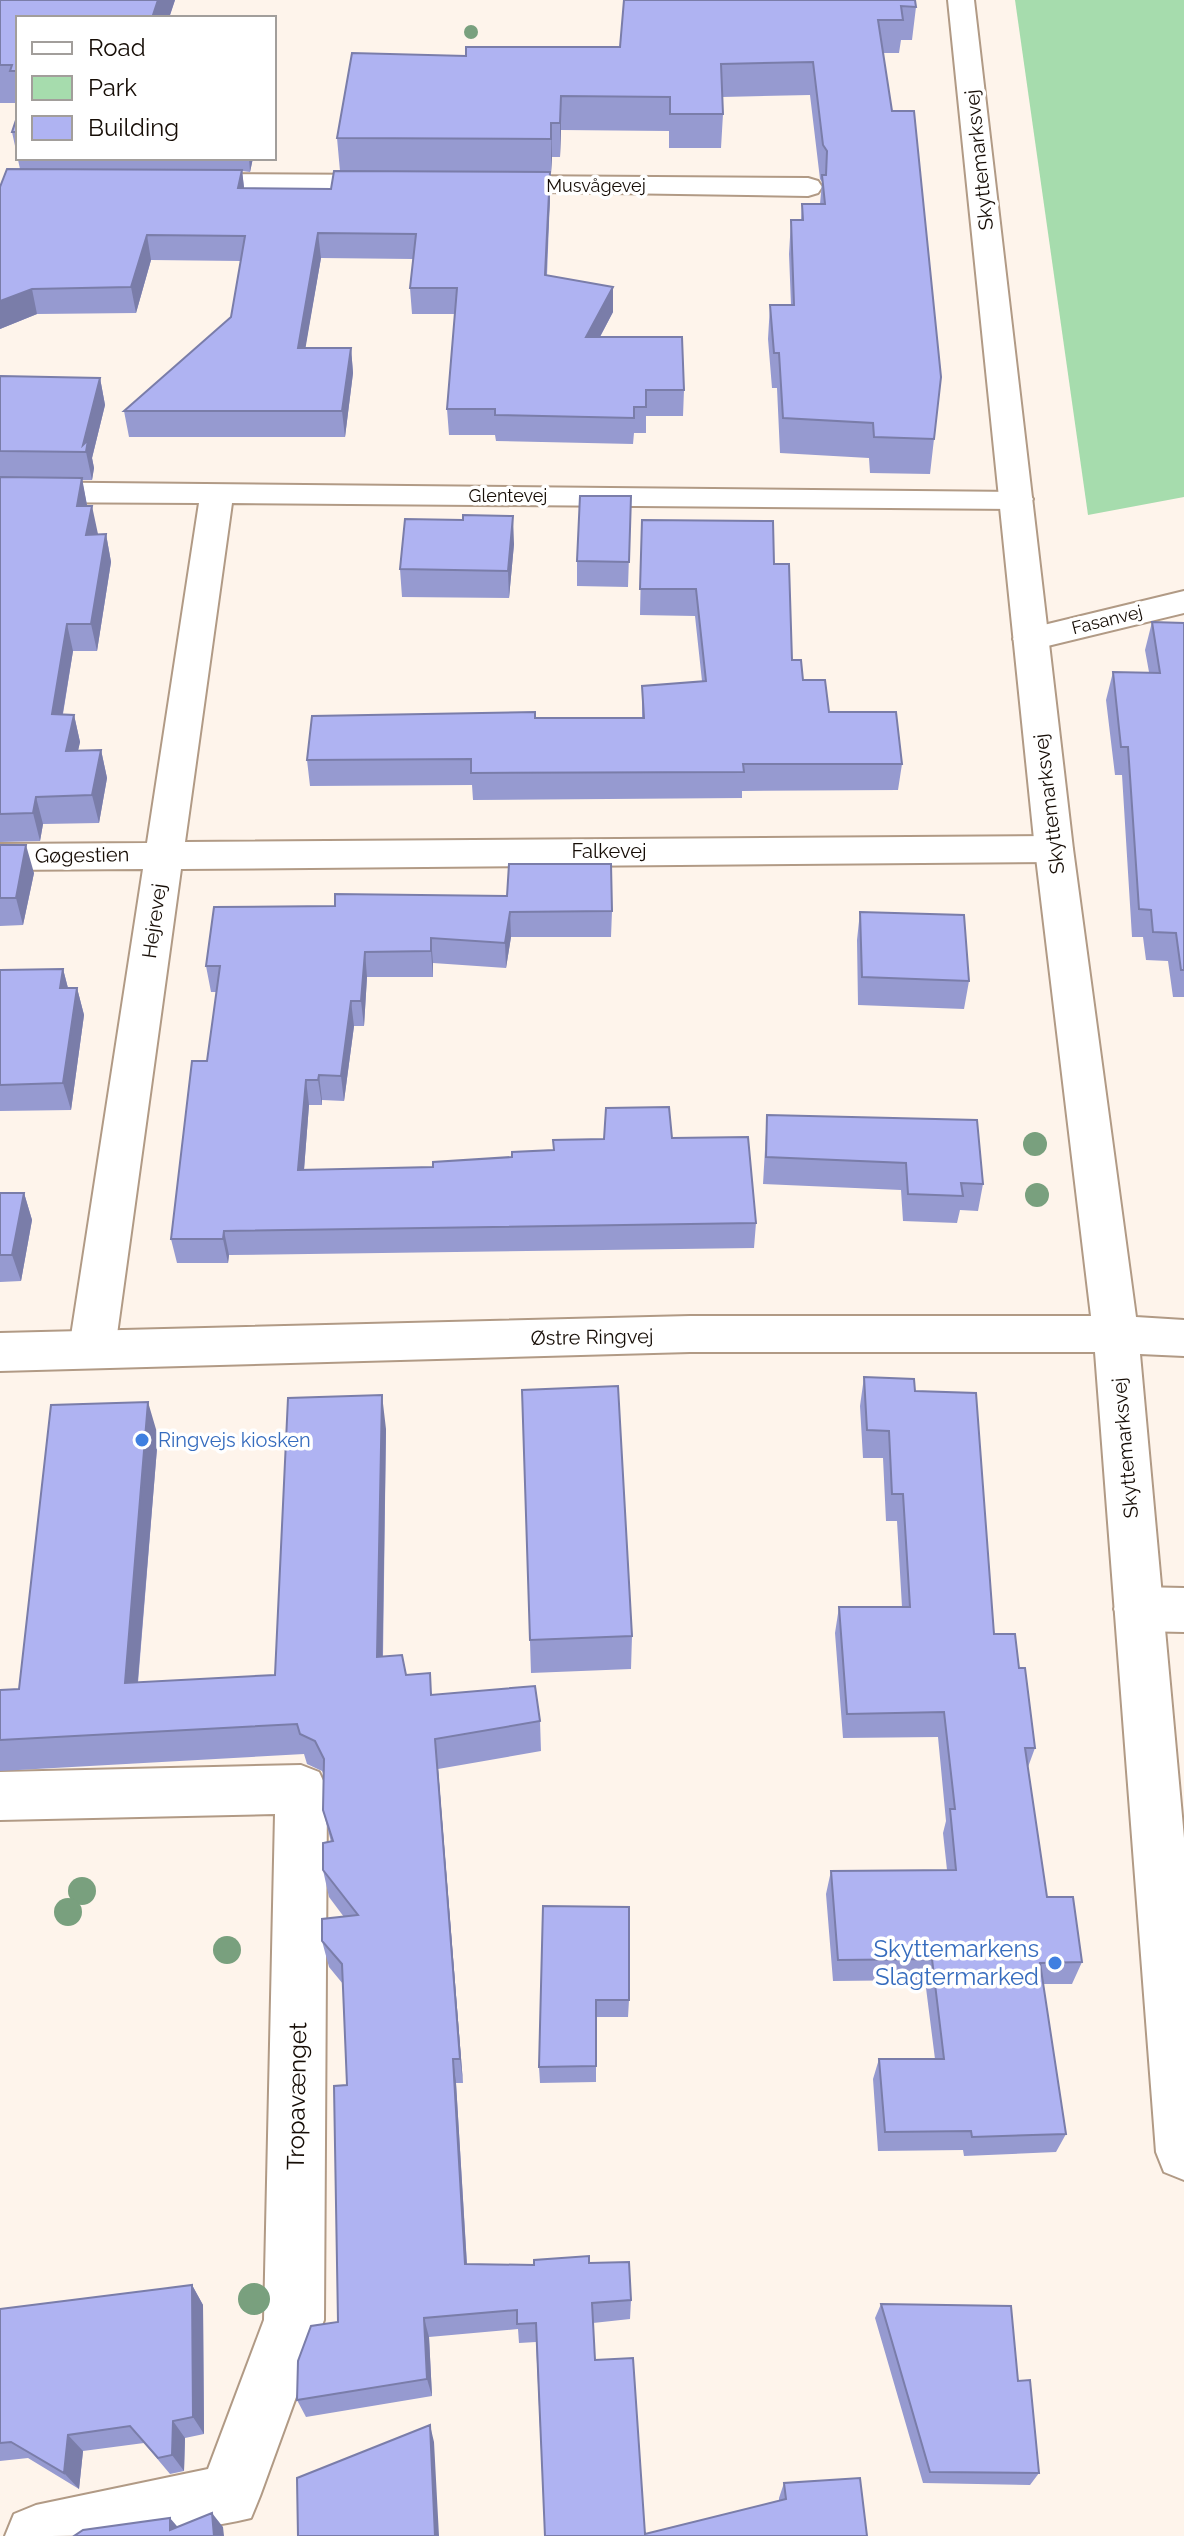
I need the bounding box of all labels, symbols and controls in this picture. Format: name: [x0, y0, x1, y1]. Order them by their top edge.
legend: [16, 16, 276, 160]
text: Road: [88, 33, 146, 62]
text: Park: [88, 73, 137, 102]
street label: Skyttemarksvej: [960, 88, 998, 232]
text: Building: [88, 113, 179, 142]
street label: Musvågevej: [546, 175, 646, 196]
street label: Glentevej: [469, 485, 547, 506]
street label: Fasanvej: [1069, 601, 1144, 638]
street label: Skyttemarksvej: [1028, 732, 1070, 876]
street label: Falkevej: [572, 839, 646, 863]
street label: Gøgestien: [35, 842, 129, 868]
street label: Hejrevej: [137, 882, 171, 960]
street label: Østre Ringvej: [530, 1324, 654, 1350]
street label: Skyttemarksvej: [1107, 1377, 1143, 1519]
place label: Ringvejs kiosken: [158, 1428, 311, 1452]
marker: Ringvejs kiosken: [133, 1431, 151, 1449]
place label: Skyttemarkens Slagtermarked: [873, 1934, 1039, 1991]
marker: Skyttemarkens Slagtermarked: [1046, 1954, 1064, 1972]
street label: Tropavænget: [281, 2022, 312, 2170]

